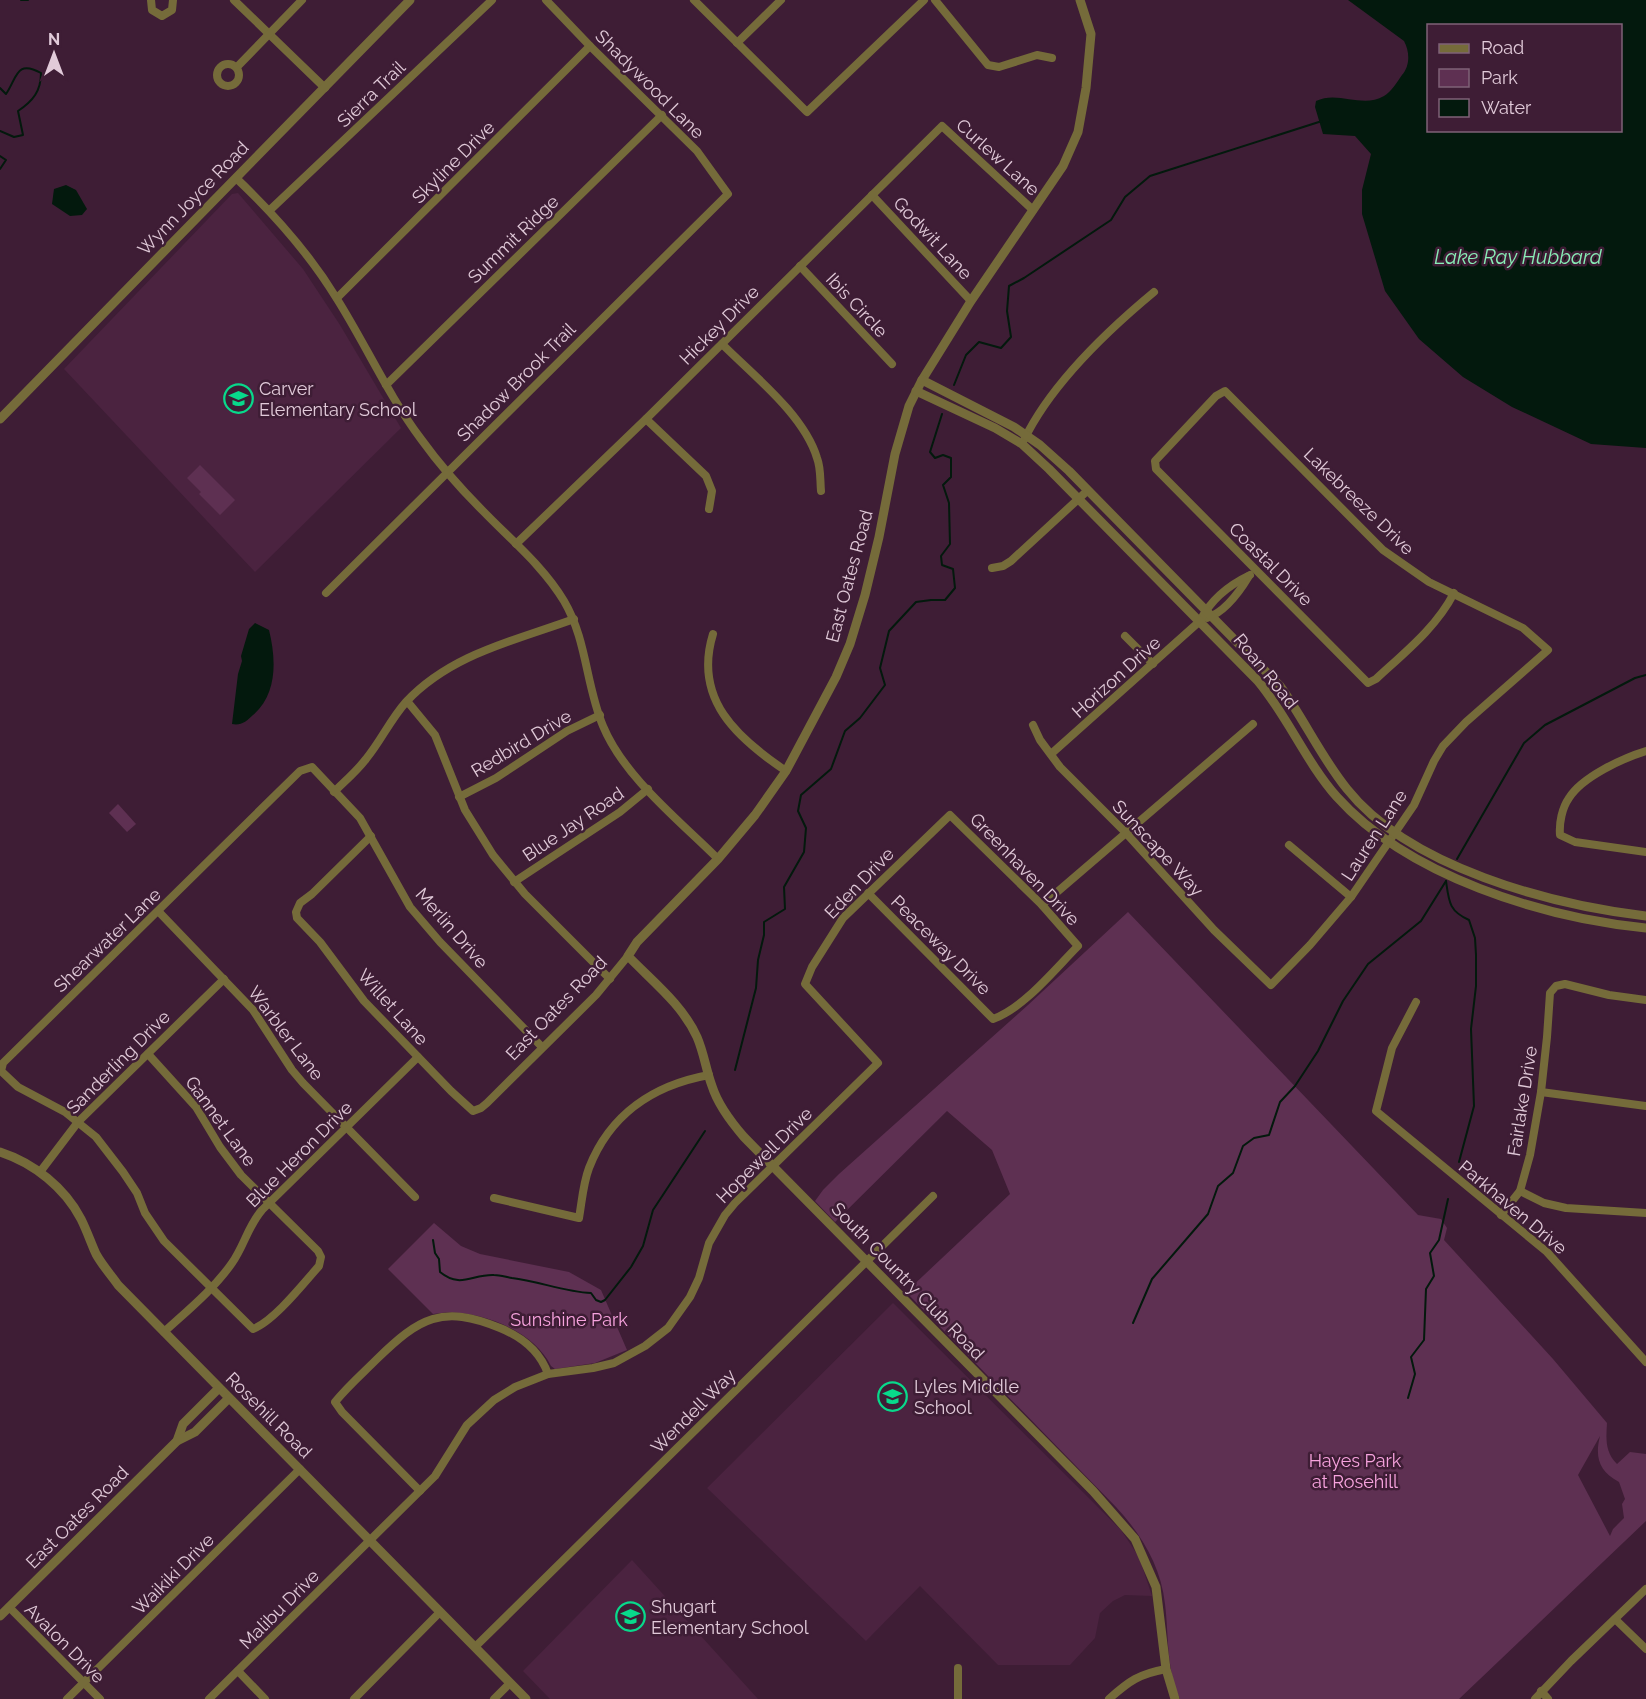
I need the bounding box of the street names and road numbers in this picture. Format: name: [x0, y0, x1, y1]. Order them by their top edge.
street label: Shadywood Lane: [591, 25, 709, 143]
street label: Sierra Trail: [333, 56, 409, 131]
street label: Curlew Lane: [952, 114, 1044, 200]
street label: Skyline Drive: [408, 116, 499, 207]
street label: Wynn Joyce Road: [133, 137, 253, 259]
street label: Summit Ridge: [463, 190, 563, 287]
street label: Godwit Lane: [889, 192, 977, 284]
street label: Ibis Circle: [822, 268, 892, 342]
street label: Hickey Drive: [675, 281, 763, 369]
street label: Shadow Brook Trail: [452, 318, 580, 446]
street label: Lakebreeze Drive: [1300, 443, 1419, 559]
street label: East Oates Road: [821, 508, 877, 644]
street label: Coastal Drive: [1225, 518, 1317, 610]
street label: Roan Road: [1229, 629, 1303, 713]
street label: Horizon Drive: [1068, 632, 1165, 722]
street label: Redbird Drive: [467, 705, 575, 781]
street label: Blue Jay Road: [519, 782, 627, 866]
street label: Lauren Lane: [1337, 785, 1411, 884]
street label: Sunscape Way: [1108, 796, 1208, 900]
street label: Greenhaven Drive: [966, 808, 1084, 930]
street label: Eden Drive: [820, 843, 898, 923]
street label: Shearwater Lane: [49, 883, 165, 996]
street label: Merlin Drive: [411, 884, 493, 973]
street label: Peaceway Drive: [887, 891, 995, 999]
street label: East Oates Road: [501, 952, 611, 1064]
street label: Willet Lane: [353, 965, 433, 1050]
street label: Warbler Lane: [244, 982, 328, 1085]
street label: Sanderling Drive: [62, 1006, 174, 1118]
street label: Fairlake Drive: [1503, 1044, 1541, 1158]
street label: Gannet Lane: [181, 1072, 261, 1170]
street label: Blue Heron Drive: [242, 1096, 357, 1211]
street label: Hopewell Drive: [712, 1102, 817, 1207]
street label: Parkhaven Drive: [1455, 1156, 1572, 1259]
street label: South Country Club Road: [827, 1198, 989, 1364]
street label: Wendell Way: [646, 1364, 740, 1458]
street label: Rosehill Road: [222, 1368, 316, 1462]
street label: East Oates Road: [21, 1461, 133, 1573]
street label: Waikiki Drive: [128, 1529, 218, 1619]
street label: Malibu Drive: [235, 1565, 323, 1653]
street label: Avalon Drive: [21, 1599, 110, 1688]

